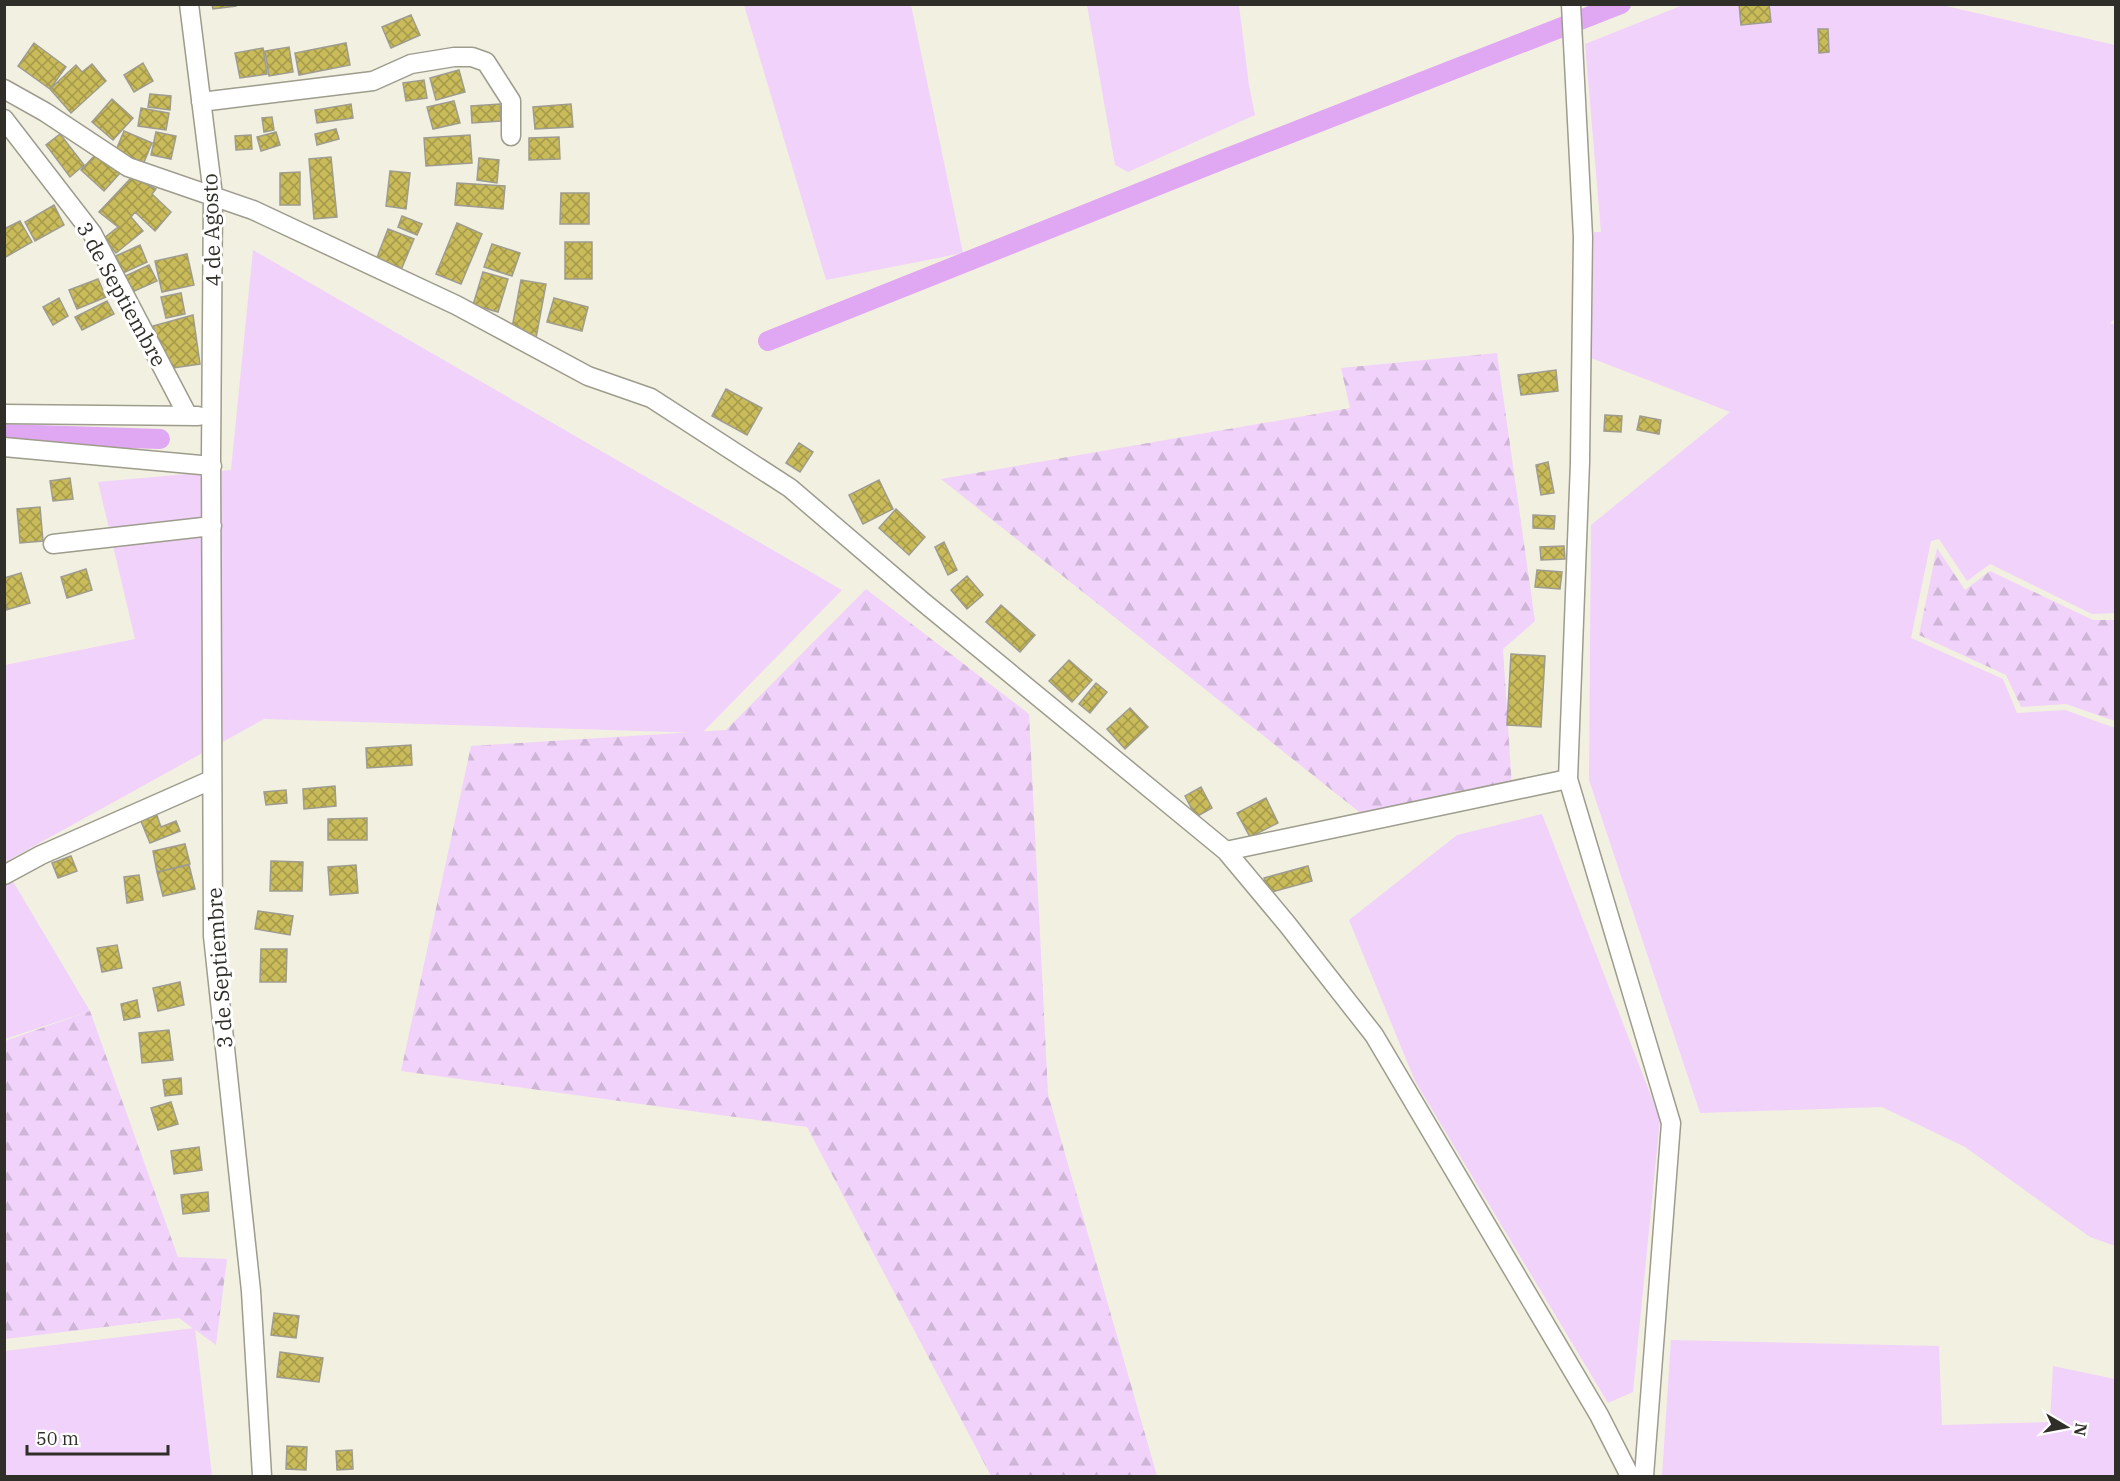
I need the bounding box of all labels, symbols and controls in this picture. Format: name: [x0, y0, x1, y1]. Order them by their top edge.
street label: 4 de Agosto: [195, 173, 227, 287]
street label: 3 de Septiembre: [71, 217, 173, 371]
street label: 3 de Septiembre: [199, 887, 239, 1049]
north arrow: [2036, 1397, 2096, 1457]
scale bar: [27, 1418, 168, 1456]
text: N: [2070, 1422, 2092, 1438]
text: 50 m: [36, 1427, 79, 1450]

